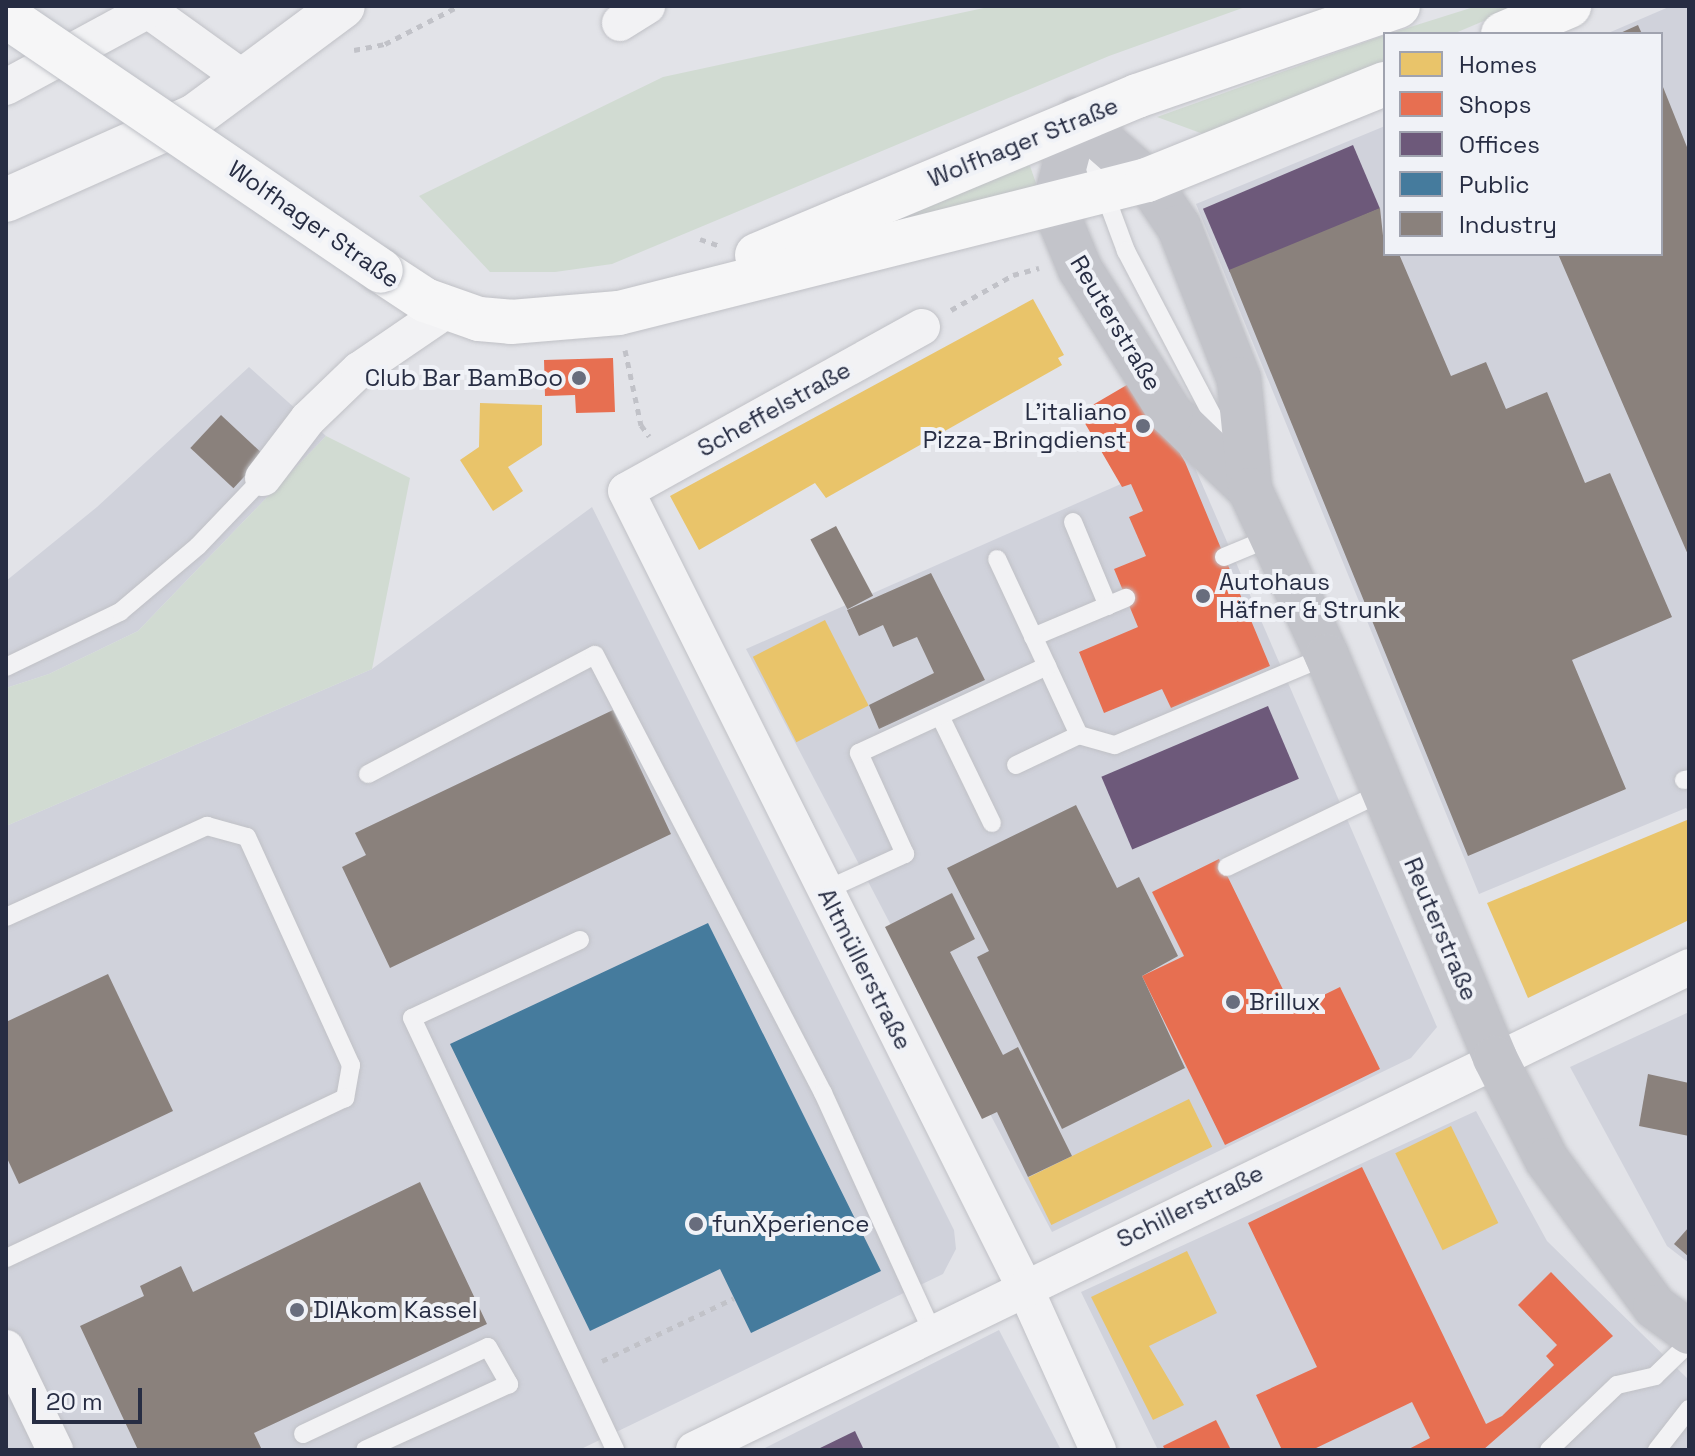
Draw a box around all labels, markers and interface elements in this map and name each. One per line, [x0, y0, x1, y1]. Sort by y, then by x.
legend [1383, 32, 1663, 256]
text: Homes [1459, 49, 1537, 80]
text: Shops [1459, 89, 1531, 120]
street label: Wolfhager Straße [924, 91, 1122, 193]
text: Offices [1459, 129, 1540, 160]
street label: Wolfhager Straße [223, 154, 405, 294]
text: Public [1459, 169, 1530, 200]
text: Industry [1459, 209, 1557, 240]
street label: Reuterstraße [1064, 250, 1168, 396]
street label: Scheffelstraße [692, 355, 856, 463]
place label: Club Bar BamBoo [365, 364, 563, 392]
marker: Club Bar BamBoo [570, 369, 588, 387]
place label: L'italiano Pizza-Bringdienst [923, 398, 1127, 454]
marker: L'italiano Pizza-Bringdienst [1134, 417, 1152, 435]
place label: Autohaus Häfner & Strunk [1219, 568, 1400, 624]
marker: Autohaus Häfner & Strunk [1194, 587, 1212, 605]
street label: Reuterstraße [1398, 853, 1484, 1005]
street label: Altmüllerstraße [812, 884, 918, 1054]
place label: Brillux [1249, 988, 1320, 1016]
marker: Brillux [1224, 993, 1242, 1011]
street label: Schillerstraße [1112, 1158, 1268, 1254]
place label: funXperience [712, 1210, 869, 1238]
marker: funXperience [687, 1215, 705, 1233]
place label: DIAkom Kassel [313, 1296, 478, 1324]
marker: DIAkom Kassel [288, 1301, 306, 1319]
scale bar [36, 1372, 146, 1422]
text: 20 m [46, 1386, 103, 1417]

